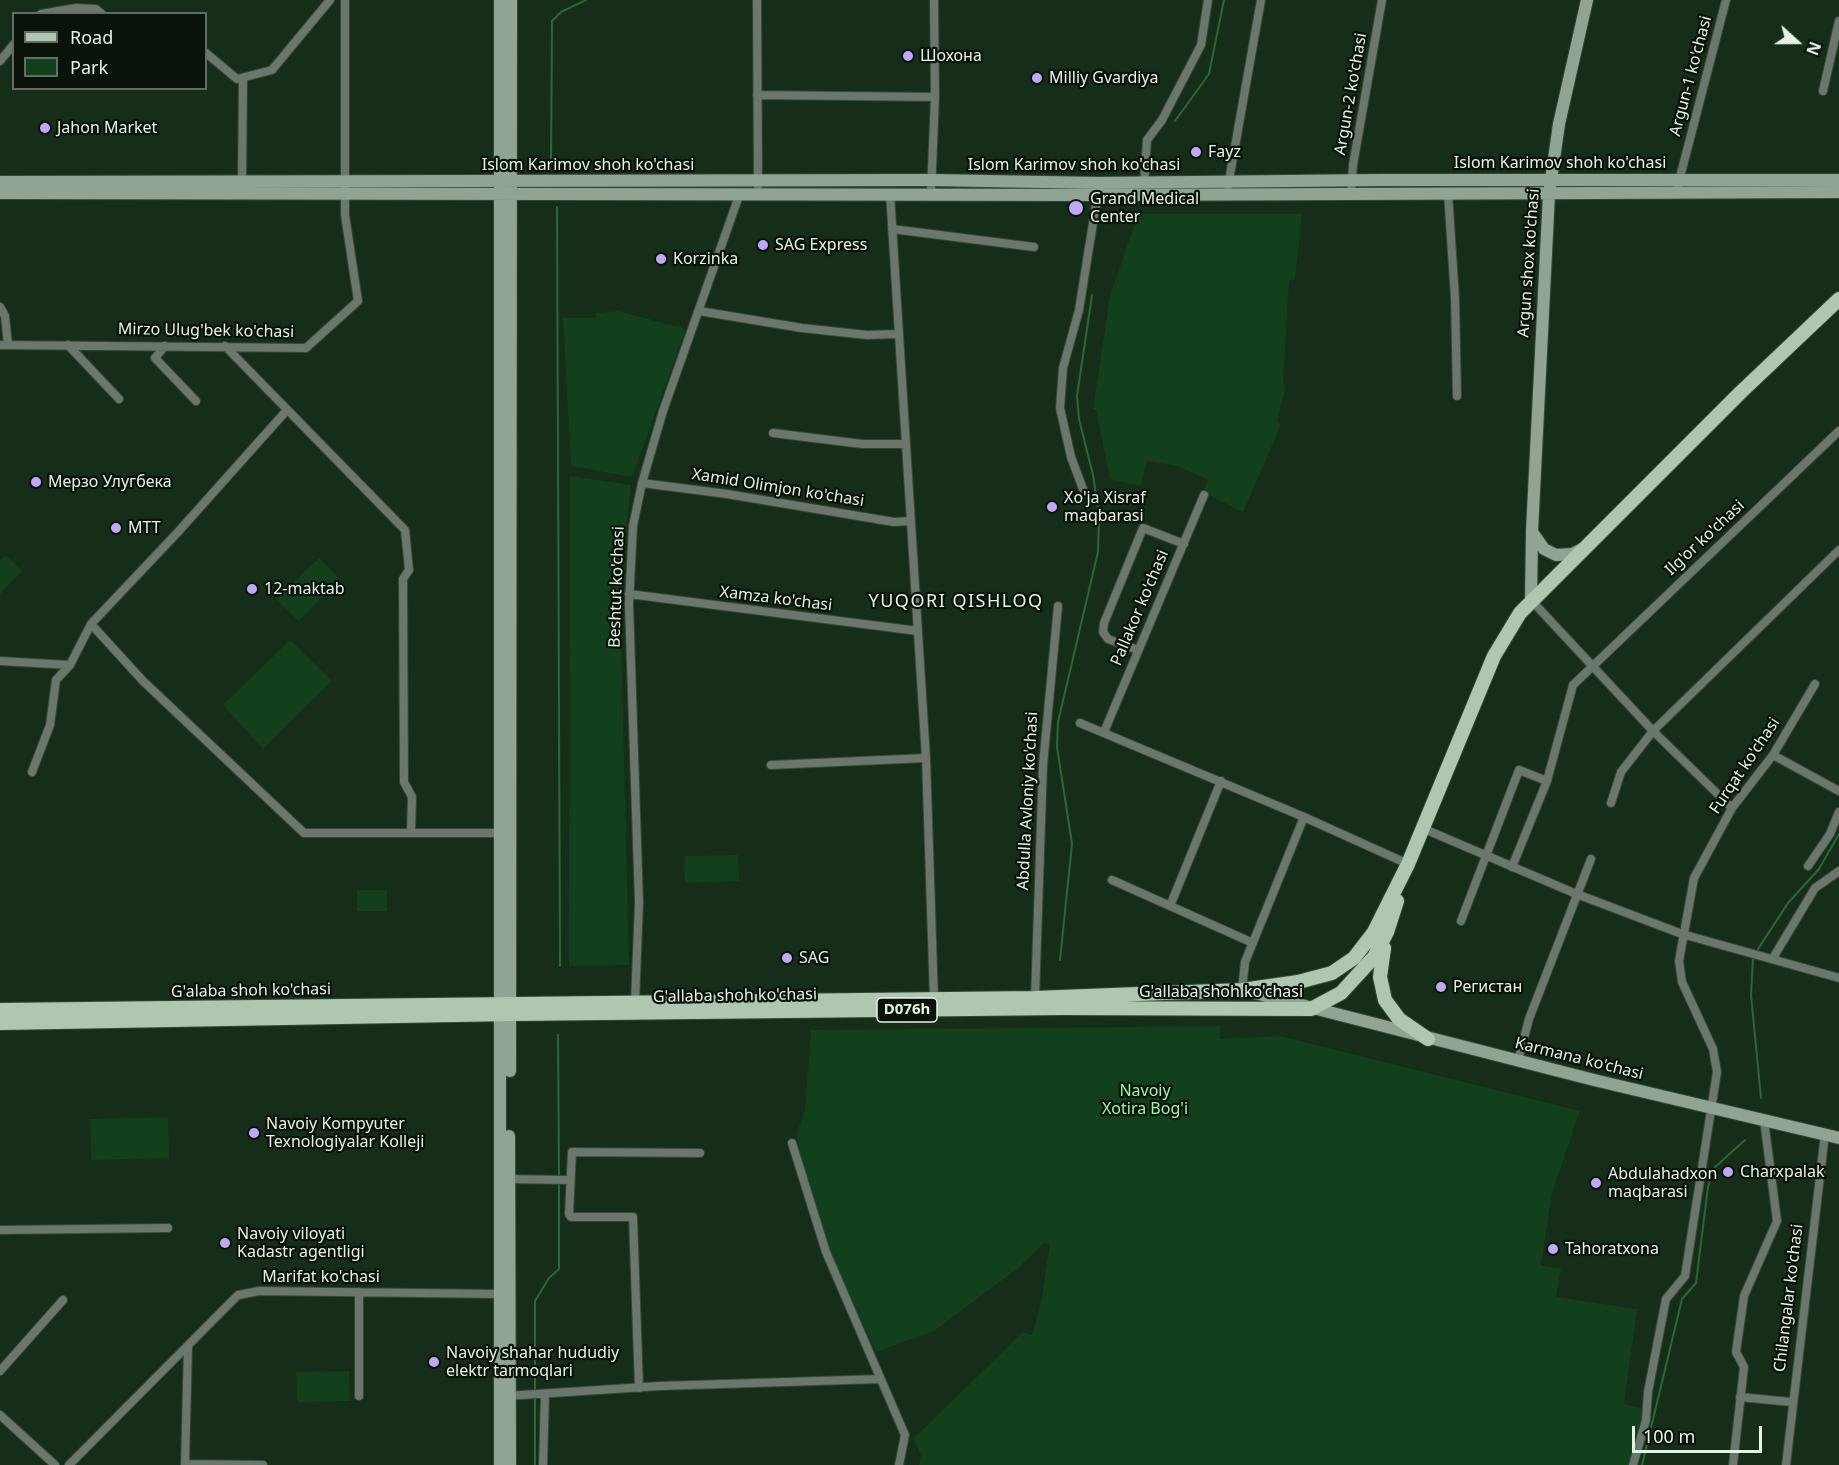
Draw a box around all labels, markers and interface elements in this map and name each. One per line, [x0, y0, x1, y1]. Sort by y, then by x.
legend [12, 12, 207, 90]
north arrow [1767, 12, 1827, 72]
street label: Argun-1 ko'chasi [1666, 14, 1716, 138]
text: Road [70, 25, 113, 49]
street label: Argun-2 ko'chasi [1331, 31, 1371, 157]
text: N [1801, 38, 1826, 58]
place label: Шохона [920, 46, 982, 66]
marker: Шохона [901, 49, 915, 63]
text: Park [70, 55, 108, 79]
place label: Milliy Gvardiya [1049, 68, 1158, 88]
marker: Milliy Gvardiya [1030, 71, 1044, 85]
place label: Jahon Market [57, 118, 157, 138]
marker: Jahon Market [38, 121, 52, 135]
place label: Fayz [1208, 142, 1241, 162]
marker: Fayz [1189, 145, 1203, 159]
street label: Islom Karimov shoh ko'chasi [1454, 153, 1666, 173]
street label: Islom Karimov shoh ko'chasi [482, 155, 694, 175]
street label: Islom Karimov shoh ko'chasi [968, 155, 1180, 175]
street label: Argun shox ko'chasi [1514, 188, 1544, 338]
place label: Grand Medical Center [1090, 189, 1199, 227]
marker: Grand Medical Center [1067, 199, 1085, 217]
place label: SAG Express [775, 235, 867, 255]
marker: SAG Express [756, 238, 770, 252]
place label: Korzinka [673, 249, 738, 269]
marker: Korzinka [654, 252, 668, 266]
street label: Mirzo Ulug'bek ko'chasi [118, 320, 294, 342]
street label: Xamid Olimjon ko'chasi [691, 465, 865, 511]
place label: Мерзо Улугбека [48, 472, 172, 492]
marker: Мерзо Улугбека [29, 475, 43, 489]
place label: Xo'ja Xisraf maqbarasi [1064, 488, 1146, 526]
street label: Ilg'or ko'chasi [1661, 496, 1749, 580]
marker: Xo'ja Xisraf maqbarasi [1045, 500, 1059, 514]
place label: MTT [128, 518, 161, 538]
marker: MTT [109, 521, 123, 535]
street label: Beshtut ko'chasi [605, 526, 629, 648]
street label: Pallakor ko'chasi [1107, 547, 1173, 669]
place label: 12-maktab [264, 579, 345, 599]
marker: 12-maktab [245, 582, 259, 596]
street label: Xamza ko'chasi [719, 583, 833, 615]
district label: YUQORI QISHLOQ [868, 591, 1044, 613]
street label: Abdulla Avloniy ko'chasi [1014, 711, 1042, 891]
street label: Furqat ko'chasi [1706, 714, 1784, 818]
place label: SAG [799, 948, 829, 968]
marker: SAG [780, 951, 794, 965]
place label: Регистан [1453, 977, 1522, 997]
street label: G'alaba shoh ko'chasi [171, 980, 331, 1002]
marker: Регистан [1434, 980, 1448, 994]
street label: G'allaba shoh ko'chasi [1139, 982, 1303, 1002]
street label: G'allaba shoh ko'chasi [653, 985, 817, 1007]
road number: D076h [877, 998, 937, 1022]
street label: Karmana ko'chasi [1513, 1034, 1645, 1084]
park label: Navoiy Xotira Bog'i [1102, 1081, 1188, 1119]
place label: Navoiy Kompyuter Texnologiyalar Kolleji [266, 1114, 424, 1152]
marker: Navoiy Kompyuter Texnologiyalar Kolleji [247, 1126, 261, 1140]
place label: Charxpalak [1740, 1162, 1825, 1182]
place label: Abdulahadxon maqbarasi [1608, 1164, 1717, 1202]
marker: Charxpalak [1721, 1165, 1735, 1179]
marker: Abdulahadxon maqbarasi [1589, 1176, 1603, 1190]
street label: Chilangalar ko'chasi [1770, 1223, 1808, 1373]
place label: Navoiy viloyati Kadastr agentligi [237, 1224, 365, 1262]
marker: Navoiy viloyati Kadastr agentligi [218, 1236, 232, 1250]
place label: Tahoratxona [1565, 1239, 1659, 1259]
marker: Tahoratxona [1546, 1242, 1560, 1256]
street label: Marifat ko'chasi [262, 1267, 380, 1287]
place label: Navoiy shahar hududiy elektr tarmoqlari [446, 1343, 619, 1381]
marker: Navoiy shahar hududiy elektr tarmoqlari [427, 1355, 441, 1369]
scale bar [1635, 1414, 1766, 1452]
text: 100 m [1643, 1424, 1695, 1448]

